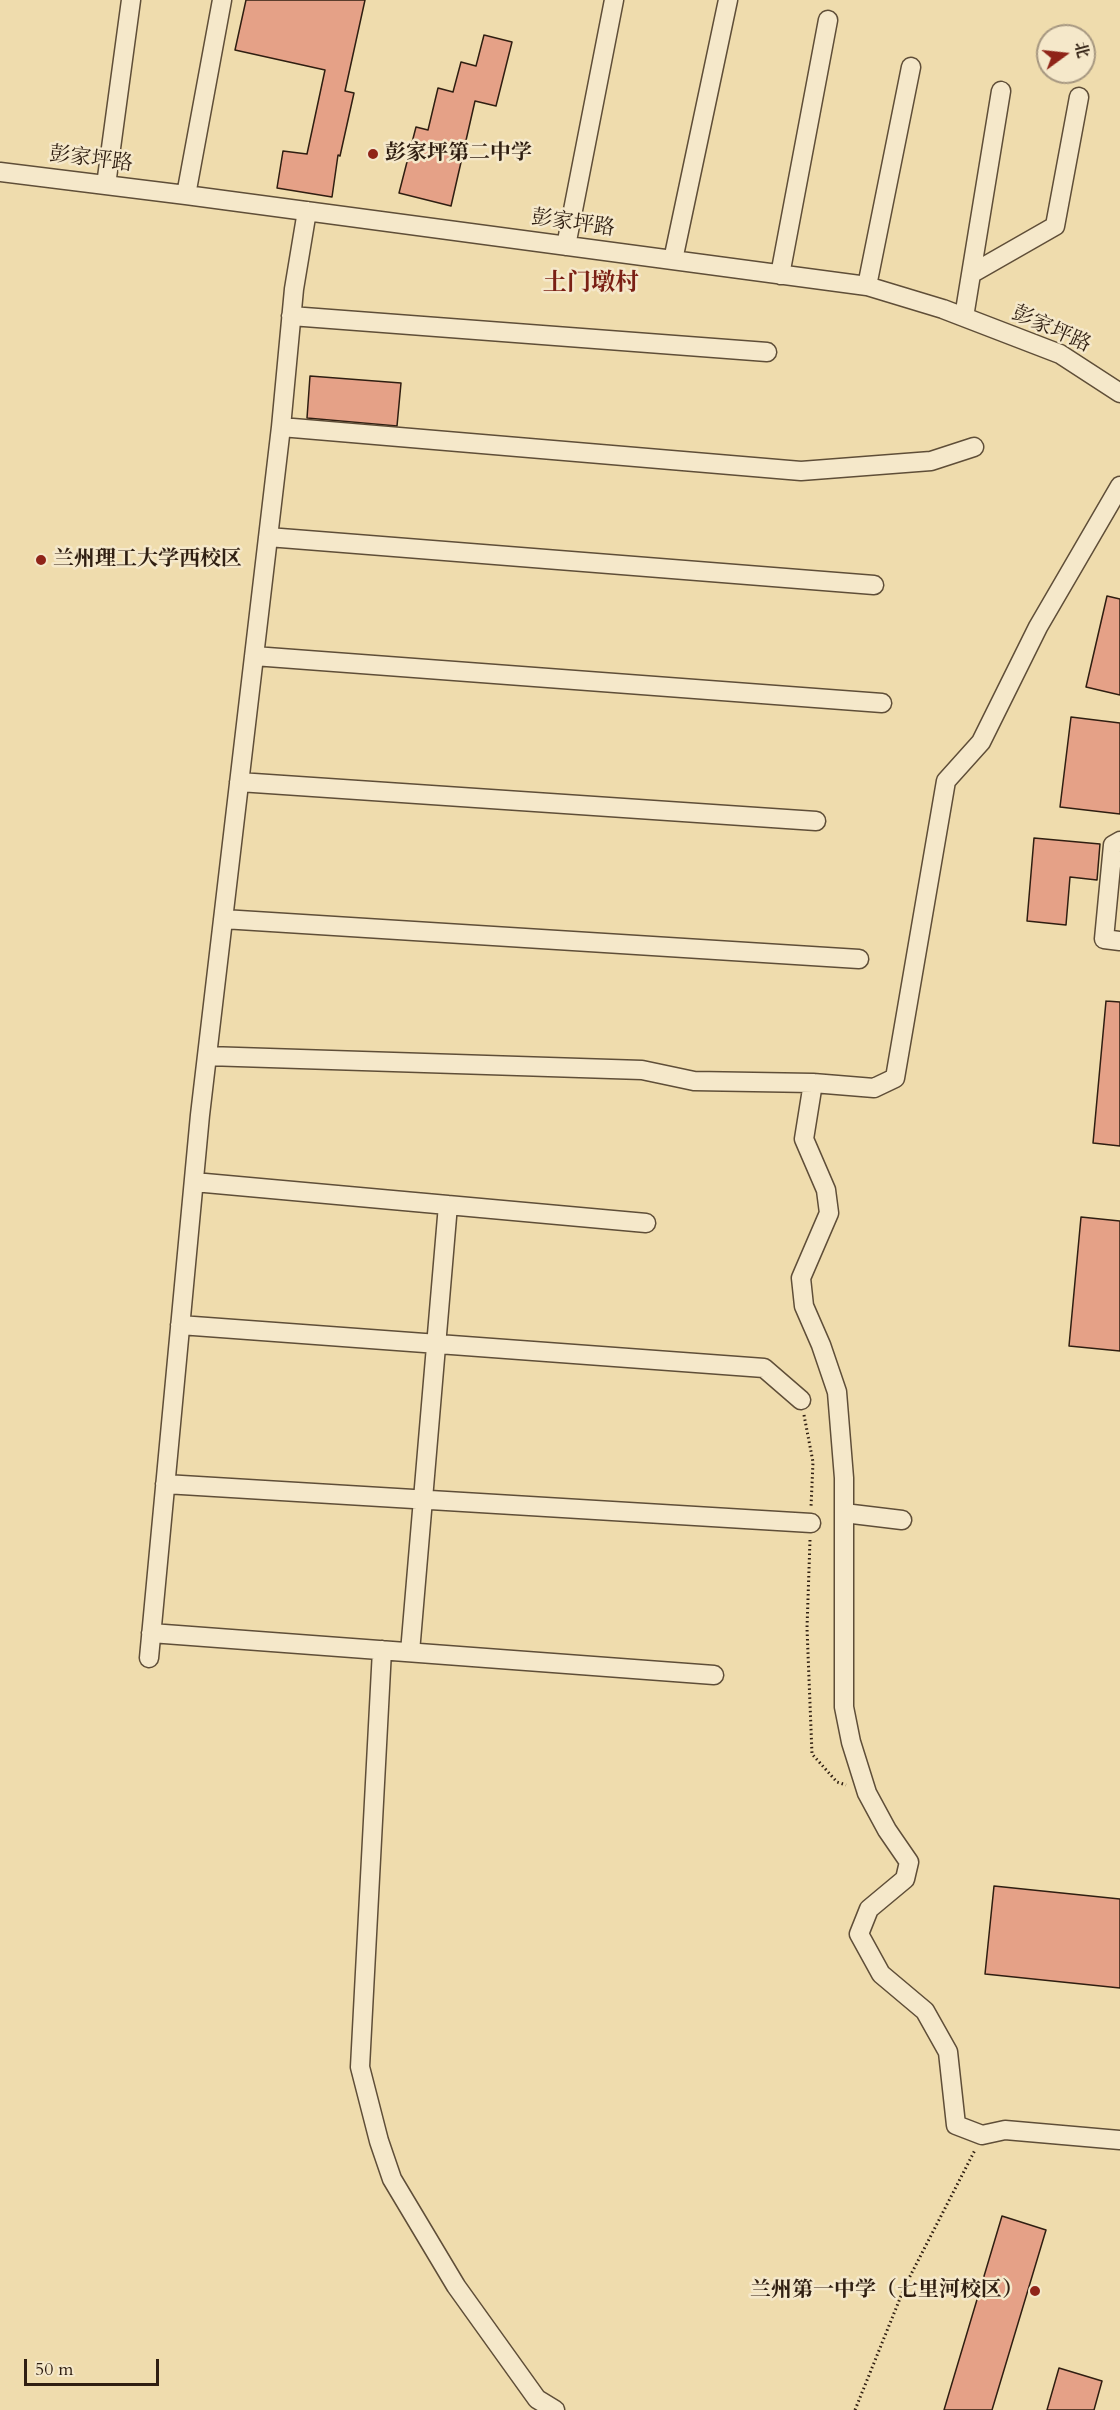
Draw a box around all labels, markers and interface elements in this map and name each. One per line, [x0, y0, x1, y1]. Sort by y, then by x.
north arrow [1036, 24, 1096, 84]
text: 北 [1069, 39, 1094, 60]
place label: 彭家坪第二中学 [385, 141, 532, 167]
street label: 彭家坪路 [48, 142, 134, 178]
marker: 彭家坪第二中学 [366, 147, 380, 161]
street label: 彭家坪路 [530, 206, 616, 242]
district label: 土门墩村 [543, 270, 639, 298]
street label: 彭家坪路 [1008, 301, 1094, 359]
place label: 兰州理工大学西校区 [53, 547, 242, 573]
marker: 兰州理工大学西校区 [34, 553, 48, 567]
place label: 兰州第一中学（七里河校区） [750, 2278, 1023, 2304]
marker: 兰州第一中学（七里河校区） [1028, 2284, 1042, 2298]
scale bar [27, 2347, 162, 2385]
text: 50 m [35, 2357, 74, 2382]

